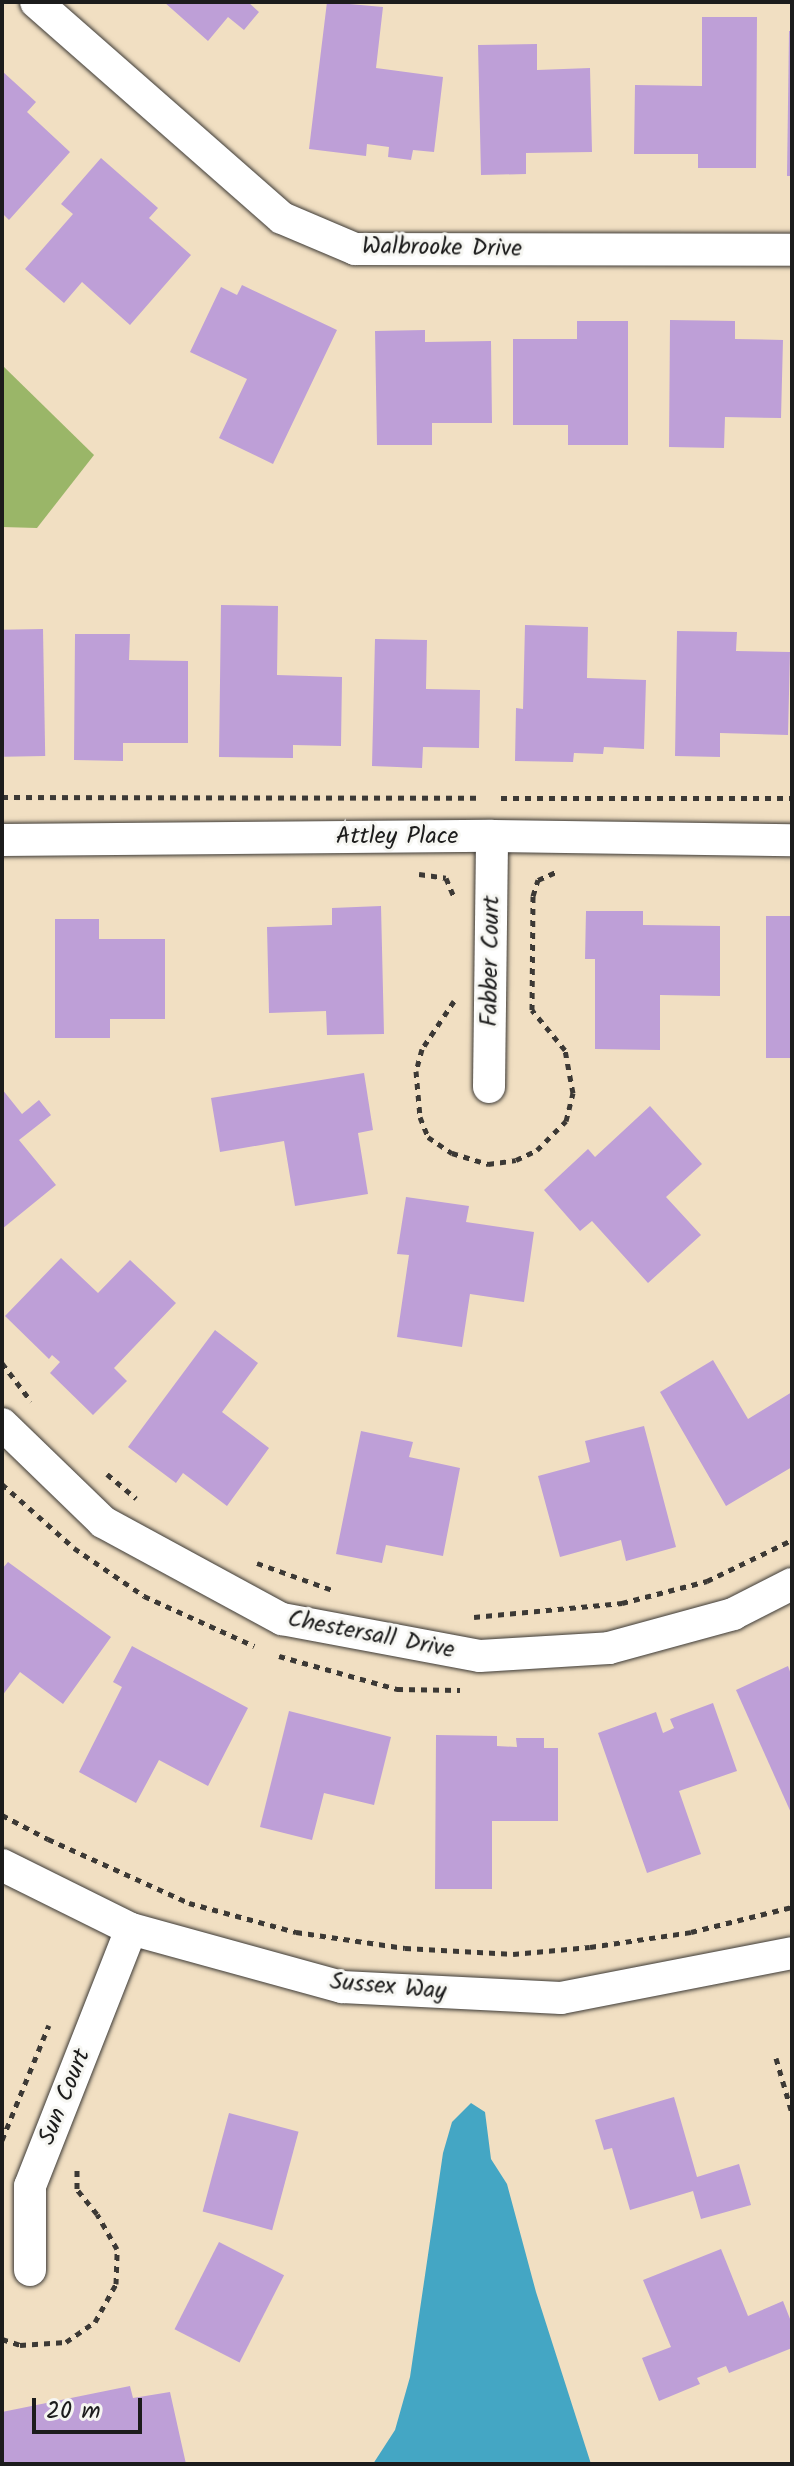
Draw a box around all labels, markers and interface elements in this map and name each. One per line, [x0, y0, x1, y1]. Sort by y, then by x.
street label: Walbrooke Drive [362, 232, 522, 264]
street label: Attley Place [336, 823, 458, 851]
street label: Fabber Court [475, 895, 507, 1027]
street label: Chestersall Drive [285, 1605, 457, 1665]
street label: Sussex Way [329, 1968, 447, 2006]
street label: Sun Court [33, 2045, 97, 2149]
scale bar [36, 2382, 146, 2432]
text: 20 m [46, 2392, 101, 2431]

